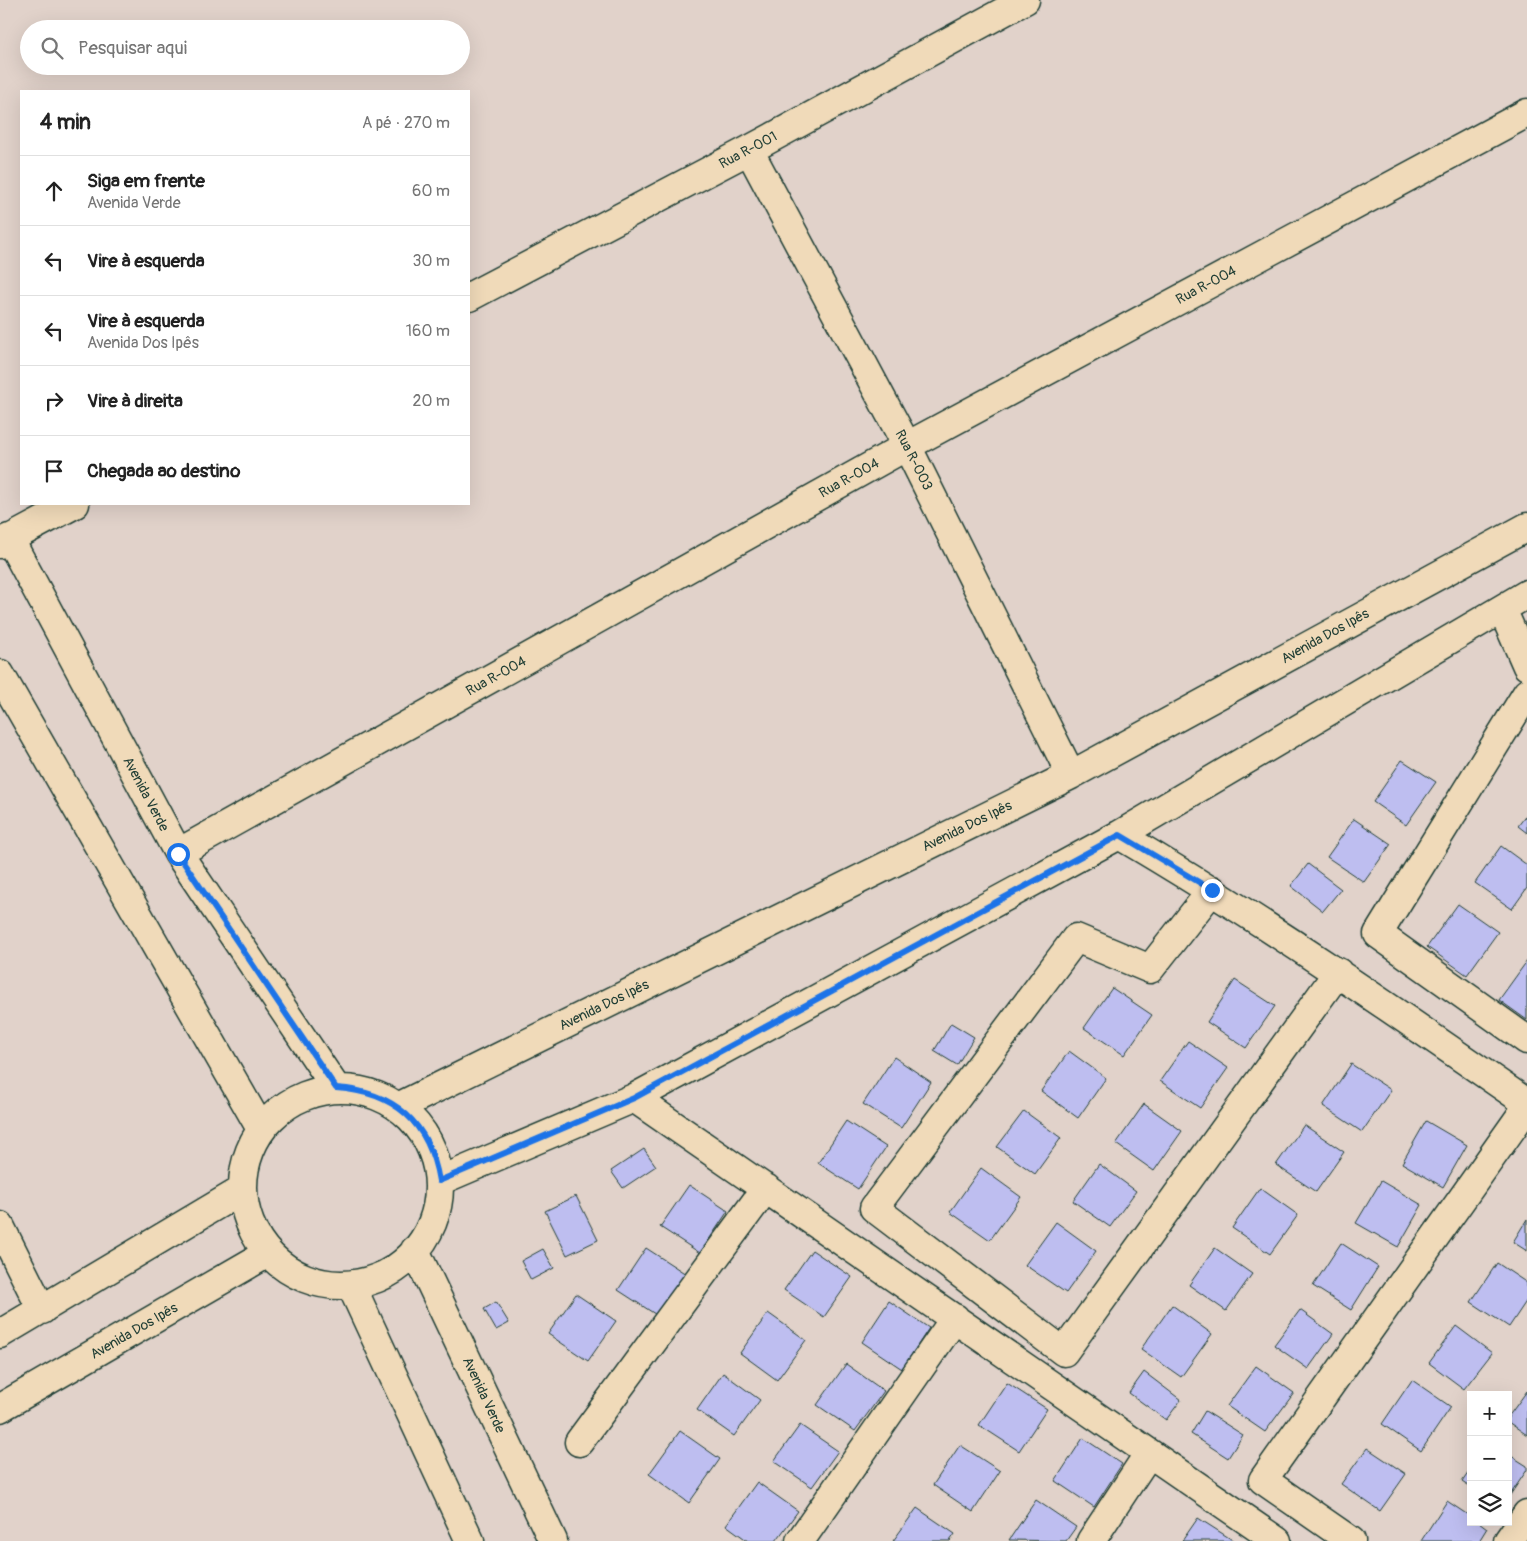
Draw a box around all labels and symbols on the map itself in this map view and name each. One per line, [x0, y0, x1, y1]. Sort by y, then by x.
street label: Rua R-001 [716, 128, 780, 172]
street label: Rua R-004 [1173, 262, 1239, 308]
street label: Rua R-003 [892, 427, 937, 493]
street label: Rua R-004 [816, 455, 882, 501]
street label: Avenida Dos Ipês [1278, 604, 1373, 667]
street label: Rua R-004 [463, 653, 529, 699]
street label: Avenida Verde [119, 754, 173, 834]
street label: Avenida Dos Ipês [919, 797, 1015, 855]
route start [167, 843, 190, 866]
route end [1201, 879, 1224, 902]
street label: Avenida Dos Ipês [556, 976, 652, 1034]
street label: Avenida Dos Ipês [87, 1299, 181, 1363]
street label: Avenida Verde [459, 1354, 509, 1436]

